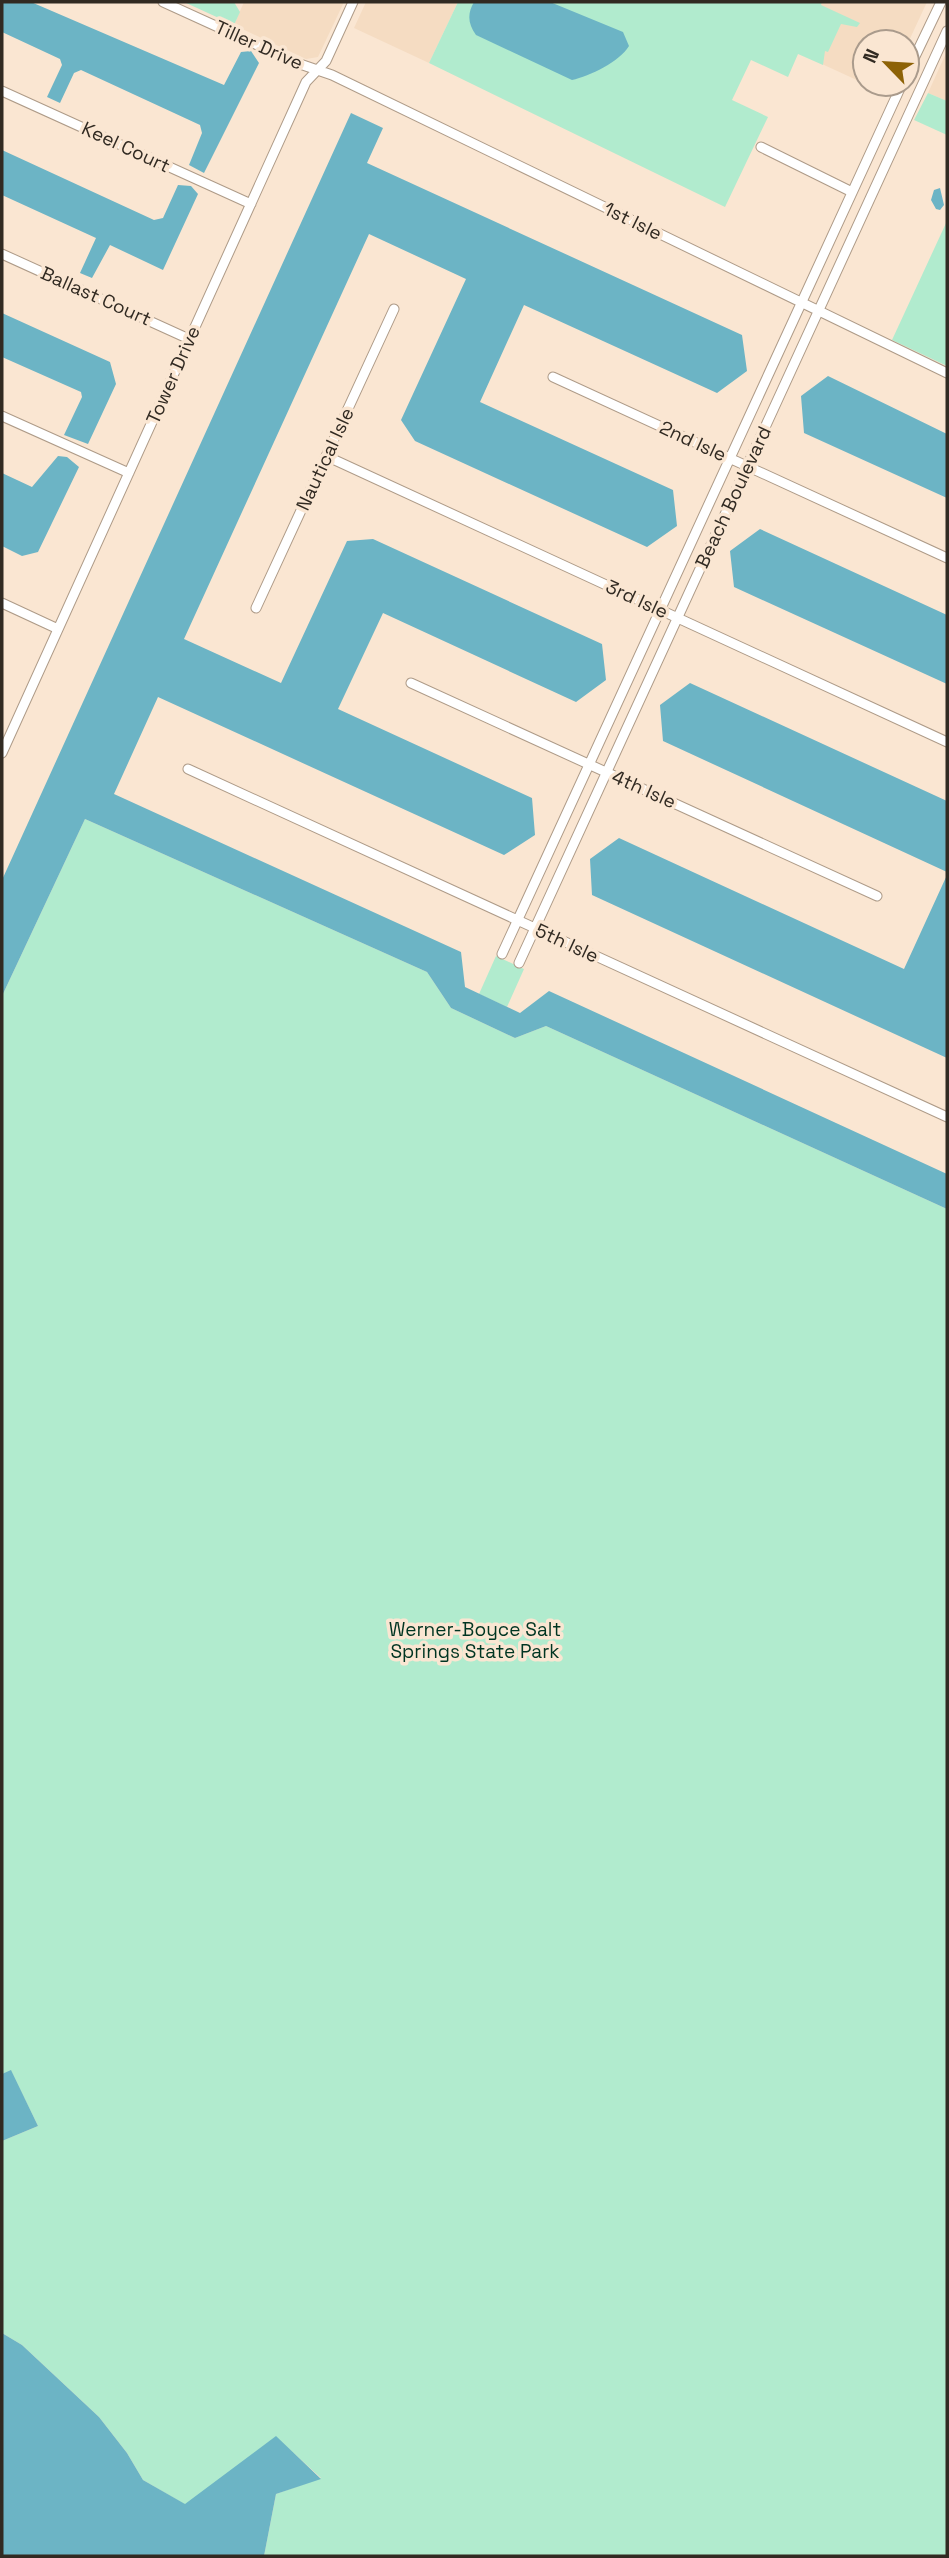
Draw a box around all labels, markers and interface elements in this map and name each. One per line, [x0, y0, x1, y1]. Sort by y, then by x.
street label: Tiller Drive [211, 15, 307, 75]
north arrow [851, 28, 921, 98]
text: N [857, 45, 885, 67]
street label: Keel Court [78, 116, 174, 178]
street label: 1st Isle [600, 196, 666, 246]
street label: Ballast Court [37, 260, 155, 332]
street label: Tower Drive [140, 322, 206, 428]
street label: Nautical Isle [290, 404, 360, 514]
street label: 2nd Isle [656, 415, 730, 467]
street label: Beach Boulevard [689, 422, 777, 572]
street label: 3rd Isle [602, 574, 672, 624]
street label: 4th Isle [608, 764, 680, 814]
street label: 5th Isle [531, 917, 603, 969]
park label: Werner-Boyce Salt Springs State Park [389, 1617, 561, 1664]

